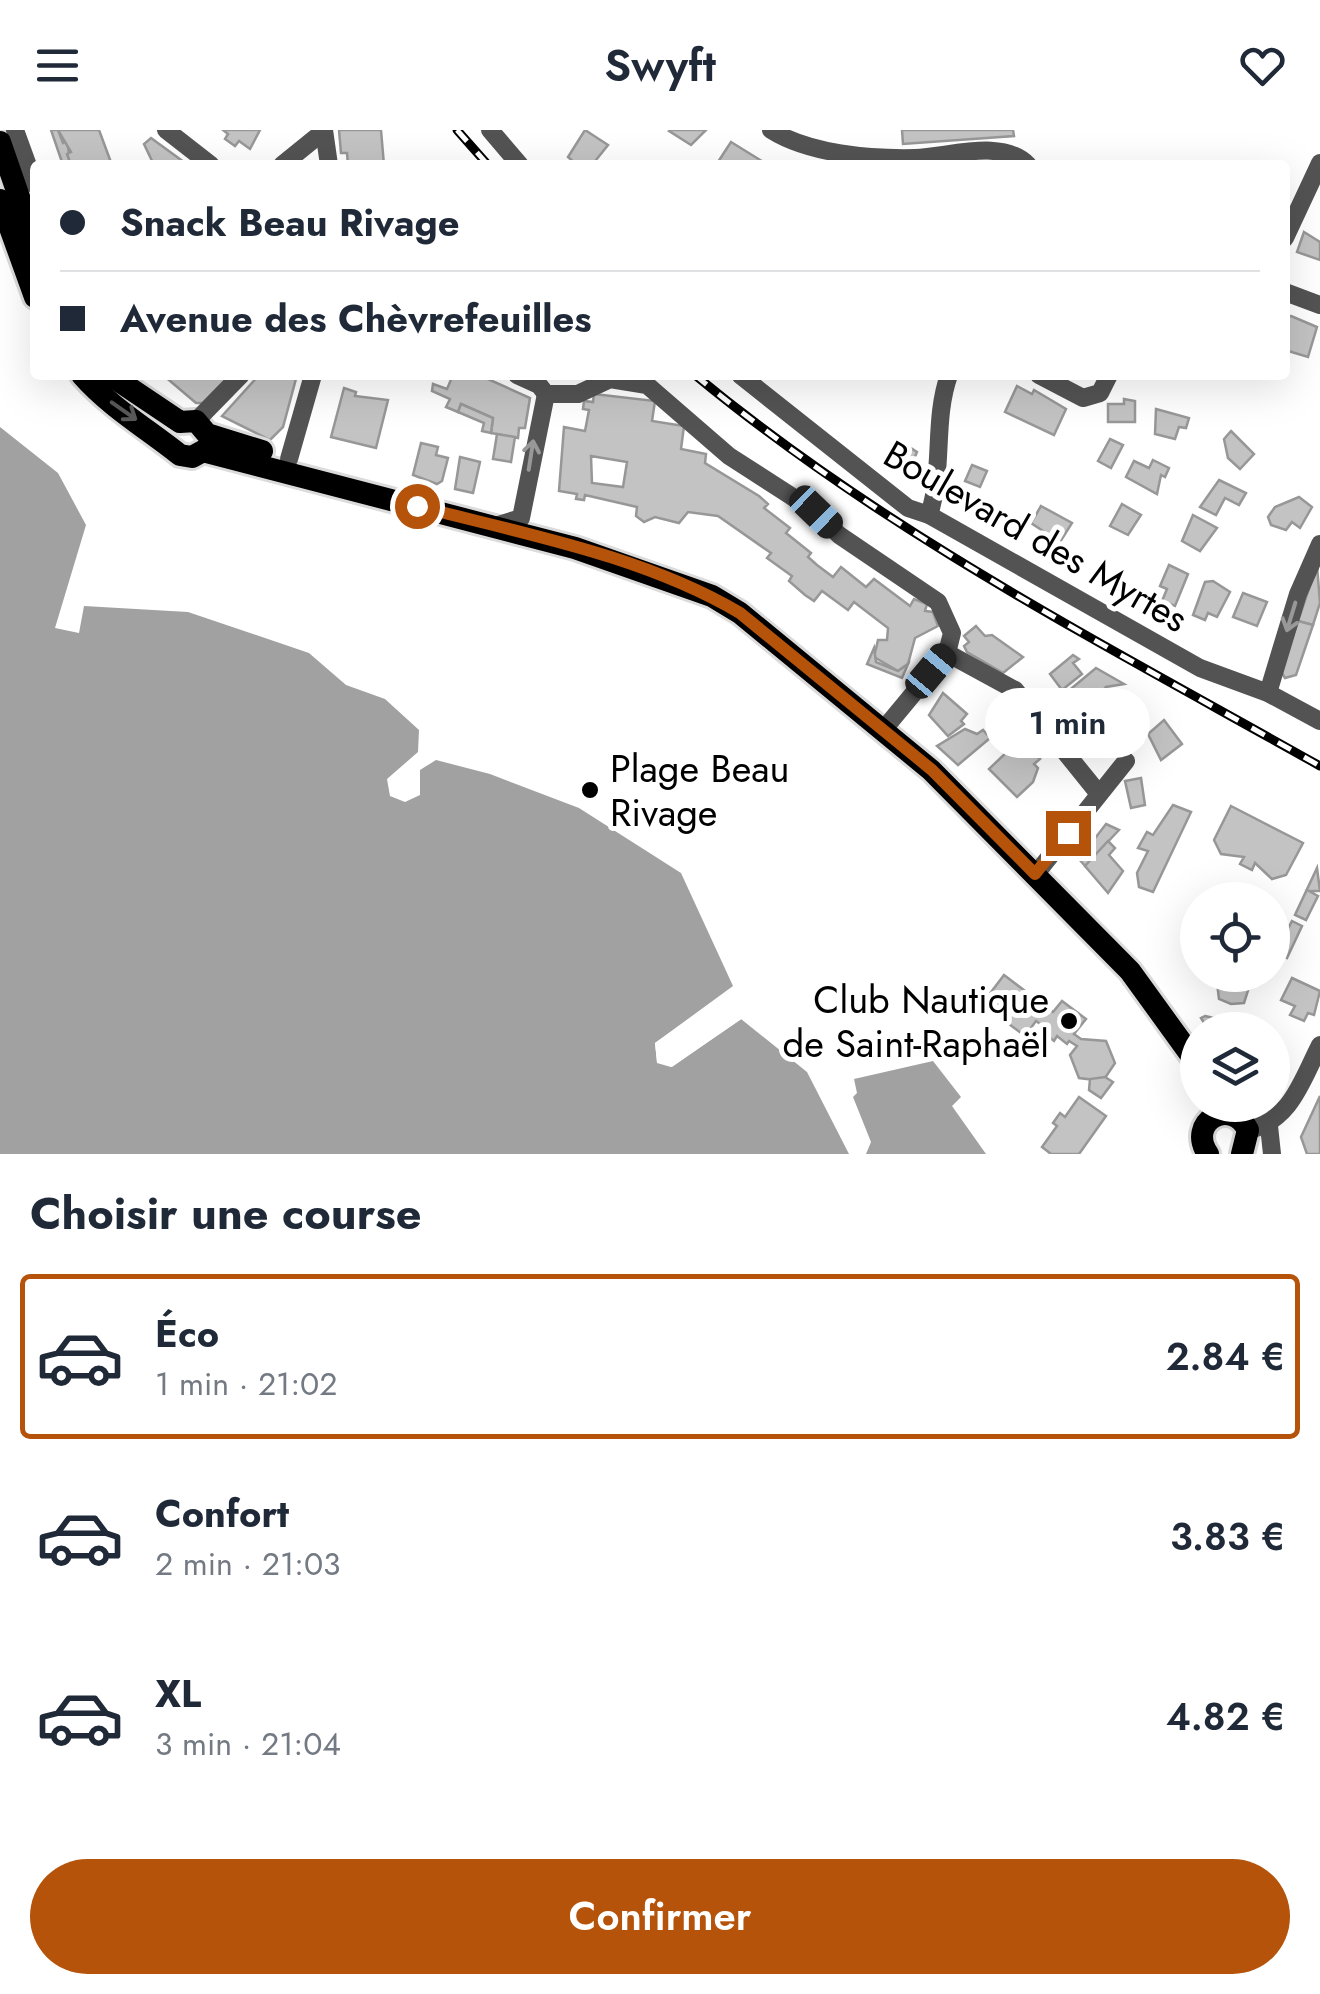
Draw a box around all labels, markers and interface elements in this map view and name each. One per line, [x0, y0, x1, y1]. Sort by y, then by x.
text: Swyft [604, 33, 716, 98]
icon: menu [30, 38, 85, 93]
icon: heart [1235, 38, 1290, 93]
text: Snack Beau Rivage [120, 195, 459, 250]
text: Avenue des Chèvrefeuilles [120, 291, 592, 346]
one-way arrow [110, 400, 137, 421]
street label: Boulevard des Myrtes [874, 426, 1198, 646]
one-way arrow [523, 440, 541, 472]
car [784, 480, 848, 544]
route start [395, 484, 440, 529]
one-way arrow [1281, 601, 1299, 632]
car [900, 638, 962, 704]
callout: 1 min [986, 688, 1150, 758]
text: 1 min [1029, 700, 1106, 746]
place label: Plage Beau Rivage [610, 741, 789, 840]
marker: Plage Beau Rivage [579, 779, 601, 801]
route end [1046, 811, 1091, 856]
map controls [1180, 882, 1290, 1122]
button: locate [1180, 882, 1290, 992]
place label: Club Nautique de Saint-Raphaël [783, 972, 1049, 1071]
marker: Club Nautique de Saint-Raphaël [1058, 1010, 1080, 1032]
button: layers [1180, 1012, 1290, 1122]
text: Choisir une course [30, 1181, 422, 1246]
text: Éco [155, 1306, 219, 1361]
icon: car [35, 1312, 125, 1402]
text: 2.84 € [1166, 1329, 1285, 1384]
text: 1 min · 21:02 [155, 1361, 338, 1407]
text: Confort [155, 1486, 289, 1541]
icon: car [35, 1492, 125, 1582]
text: 3.83 € [1170, 1509, 1285, 1564]
text: 2 min · 21:03 [155, 1541, 341, 1587]
text: XL [155, 1666, 201, 1721]
icon: car [35, 1672, 125, 1762]
text: 4.82 € [1166, 1689, 1285, 1744]
text: 3 min · 21:04 [155, 1721, 341, 1767]
button: Confirmer [30, 1859, 1290, 1974]

